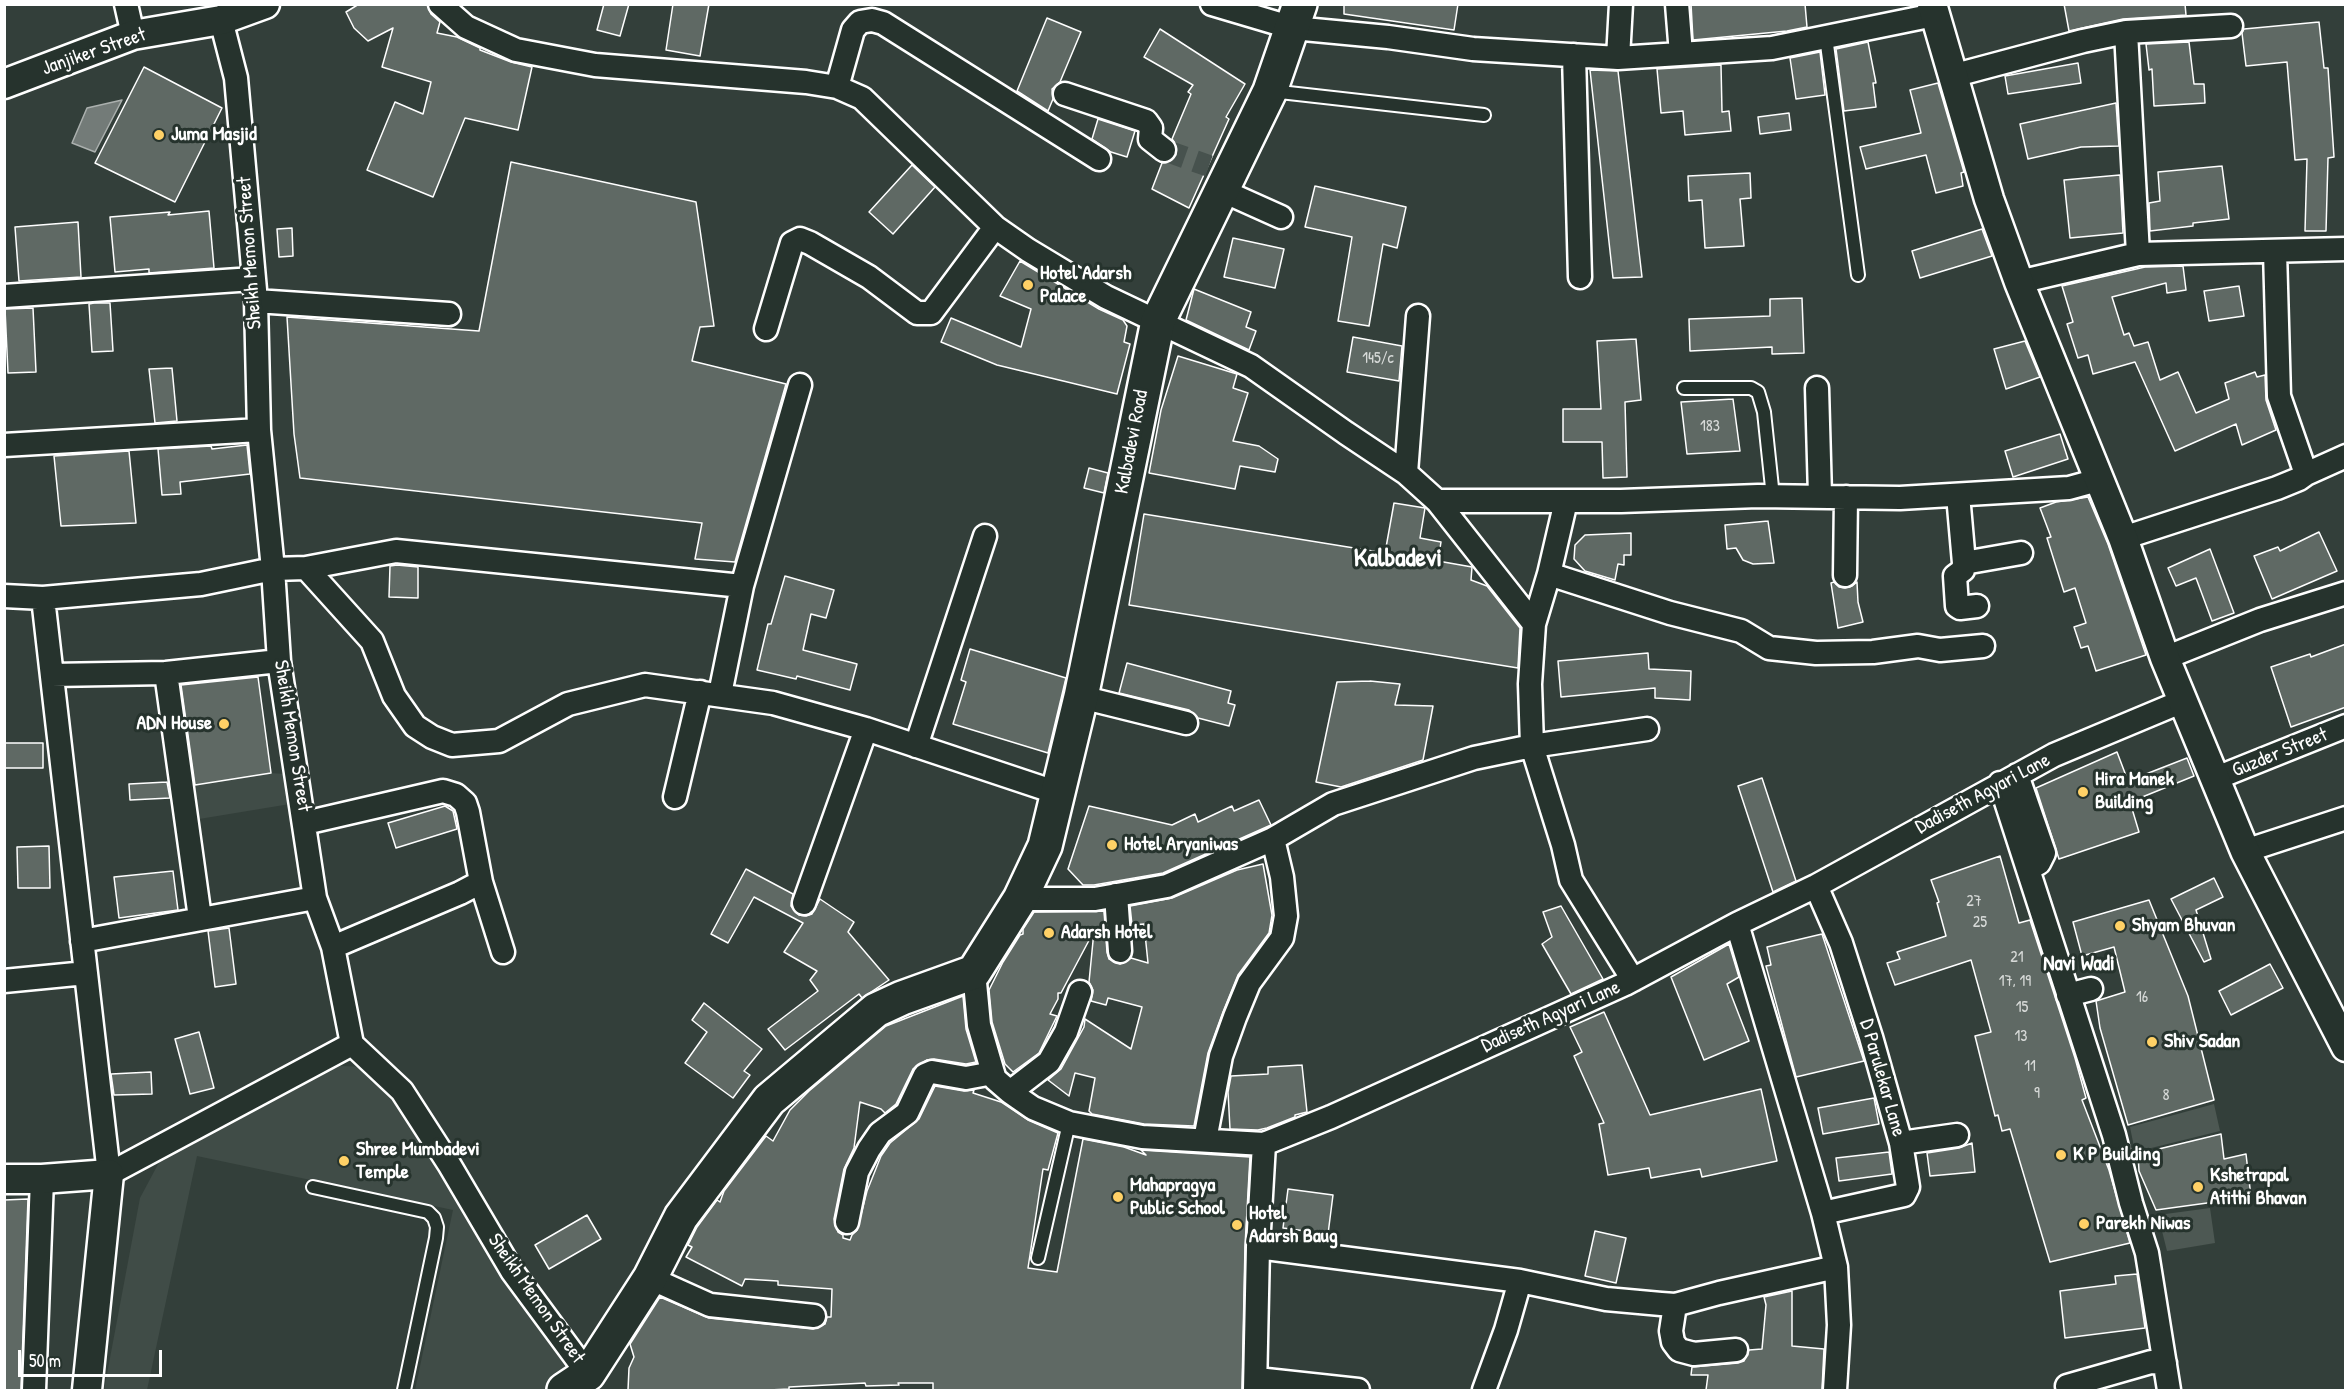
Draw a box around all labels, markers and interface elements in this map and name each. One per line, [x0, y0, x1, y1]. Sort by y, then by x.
street label: Janjiker Street [39, 23, 149, 81]
place label: Juma Masjid [171, 123, 257, 147]
marker: Juma Masjid [152, 128, 166, 142]
street label: Sheikh Memon Street [233, 176, 267, 330]
place label: Hotel Adarsh Palace [1040, 262, 1131, 309]
marker: Hotel Adarsh Palace [1021, 278, 1035, 292]
house number: 145/c [1362, 349, 1394, 369]
street label: Kalbadevi Road [1110, 388, 1154, 496]
house number: 183 [1700, 417, 1720, 437]
district label: Kalbadevi [1354, 543, 1442, 575]
street label: Sheikh Memon Street [268, 659, 316, 813]
place label: ADN House [136, 712, 212, 736]
marker: ADN House [217, 717, 231, 731]
street label: Guzder Street [2229, 723, 2331, 783]
street label: Dadiseth Agyari Lane [1912, 748, 2054, 840]
place label: Hira Manek Building [2095, 768, 2174, 815]
marker: Hira Manek Building [2076, 785, 2090, 799]
place label: Hotel Aryaniwas [1124, 833, 1238, 857]
marker: Hotel Aryaniwas [1105, 838, 1119, 852]
house number: 27 [1966, 892, 1982, 912]
house number: 25 [1973, 913, 1987, 933]
place label: Shyam Bhuvan [2132, 914, 2235, 938]
marker: Shyam Bhuvan [2113, 919, 2127, 933]
place label: Adarsh Hotel [1061, 921, 1152, 945]
marker: Adarsh Hotel [1042, 926, 1056, 940]
house number: 21 [2010, 948, 2024, 968]
district label: Navi Wadi [2043, 951, 2115, 977]
house number: 17, 19 [1999, 972, 2031, 992]
street label: Dadiseth Agyari Lane [1478, 976, 1624, 1058]
house number: 16 [2136, 988, 2148, 1008]
house number: 15 [2016, 998, 2028, 1018]
street label: D Parulekar Lane [1854, 1016, 1910, 1140]
house number: 13 [2015, 1027, 2027, 1047]
place label: Shiv Sadan [2164, 1030, 2240, 1054]
marker: Shiv Sadan [2145, 1035, 2159, 1049]
house number: 11 [2024, 1057, 2036, 1077]
house number: 9 [2034, 1084, 2040, 1104]
house number: 8 [2163, 1086, 2169, 1106]
place label: Shree Mumbadevi Temple [356, 1138, 480, 1185]
place label: K P Building [2073, 1143, 2160, 1167]
marker: K P Building [2054, 1148, 2068, 1162]
marker: Shree Mumbadevi Temple [337, 1154, 351, 1168]
place label: Kshetrapal Atithi Bhavan [2210, 1164, 2307, 1211]
place label: Mahapragya Public School [1130, 1174, 1225, 1221]
marker: Kshetrapal Atithi Bhavan [2191, 1180, 2205, 1194]
marker: Mahapragya Public School [1111, 1190, 1125, 1204]
place label: Hotel Adarsh Baug [1249, 1202, 1338, 1249]
place label: Parekh Niwas [2096, 1212, 2190, 1236]
marker: Parekh Niwas [2077, 1217, 2091, 1231]
marker: Hotel Adarsh Baug [1230, 1218, 1244, 1232]
street label: Sheikh Memon Street [482, 1229, 590, 1369]
scale bar [21, 1338, 165, 1376]
text: 50 m [29, 1348, 61, 1373]

